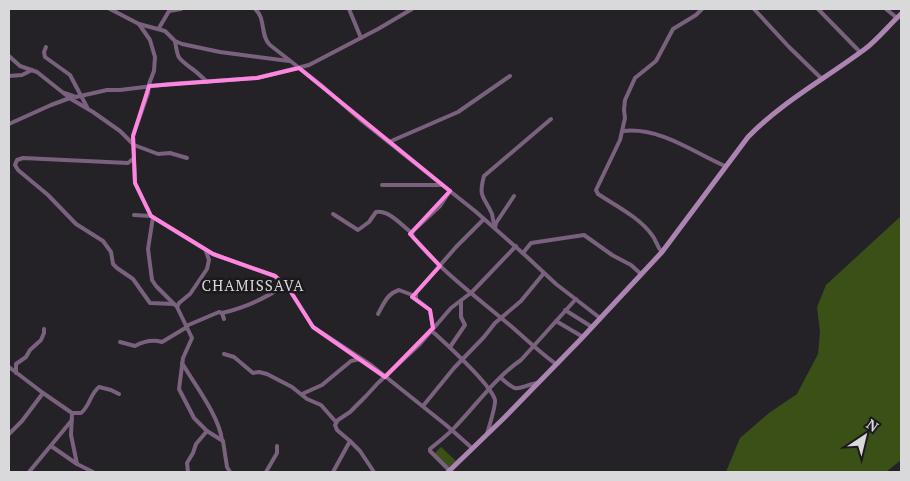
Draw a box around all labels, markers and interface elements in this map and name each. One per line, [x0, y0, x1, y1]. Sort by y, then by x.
district label: CHAMISSAVA [202, 275, 304, 295]
north arrow [840, 411, 890, 461]
text: N [863, 414, 883, 436]

